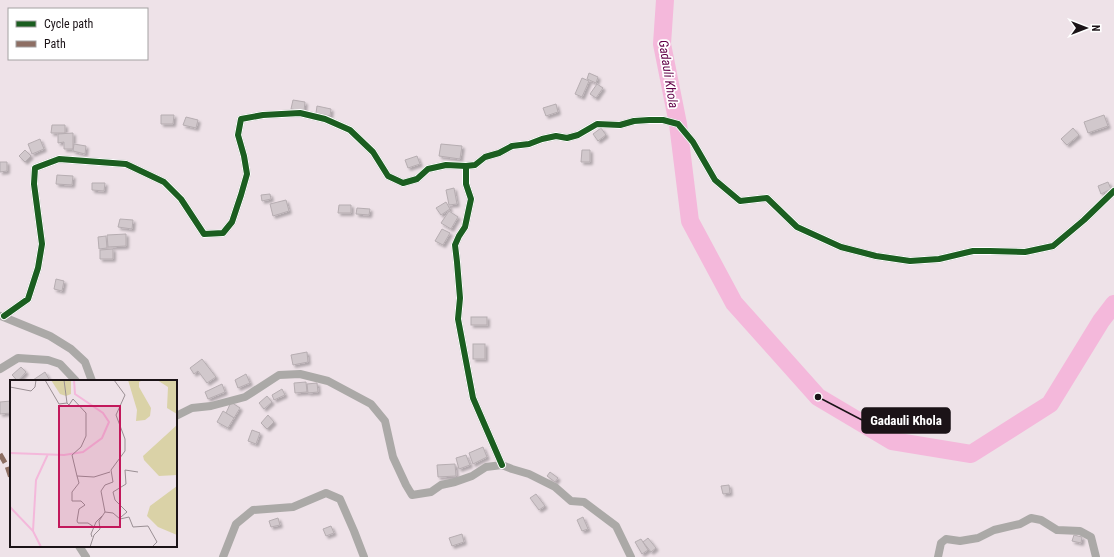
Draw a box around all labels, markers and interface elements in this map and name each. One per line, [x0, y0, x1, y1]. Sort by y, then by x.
legend [8, 8, 148, 60]
north arrow [1066, 8, 1106, 48]
text: Cycle path [44, 17, 94, 31]
text: N [1089, 25, 1102, 32]
text: Path [44, 37, 66, 51]
water label: Gadauli Khola [656, 39, 681, 109]
inset map [10, 380, 177, 547]
callout: Gadauli Khola [862, 408, 950, 433]
text: Gadauli Khola [870, 413, 942, 428]

